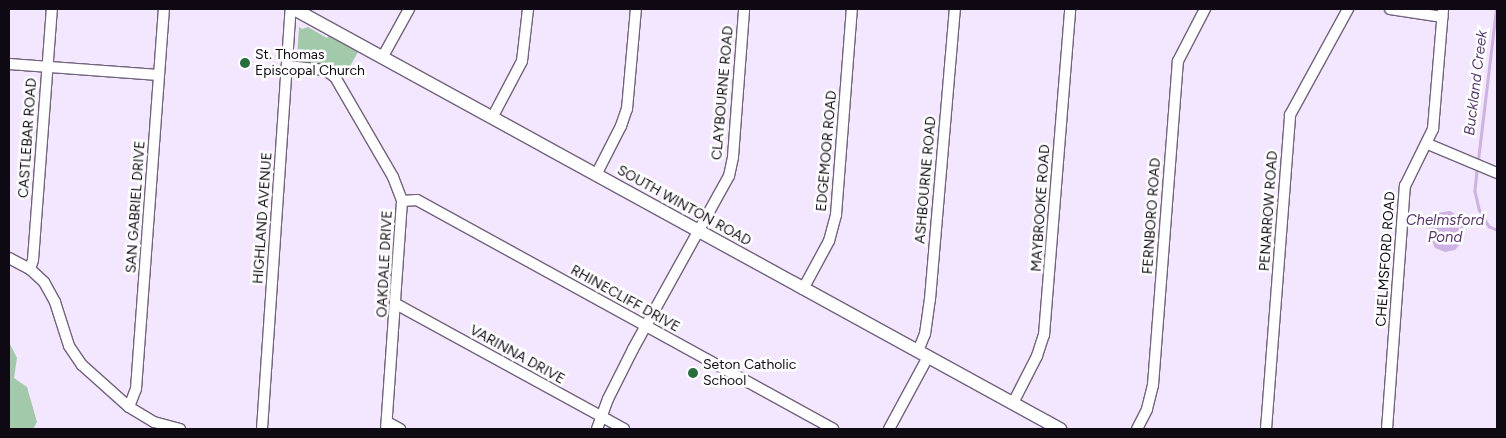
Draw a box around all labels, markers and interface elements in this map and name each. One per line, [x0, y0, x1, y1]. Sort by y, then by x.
street label: CLAYBOURNE ROAD [709, 25, 737, 161]
water label: Buckland Creek [1461, 30, 1491, 136]
place label: St. Thomas Episcopal Church [255, 47, 365, 80]
marker: St. Thomas Episcopal Church [239, 57, 251, 69]
street label: CASTLEBAR ROAD [15, 77, 41, 199]
street label: EDGEMOOR ROAD [813, 90, 841, 212]
street label: ASHBOURNE ROAD [912, 116, 940, 244]
street label: SAN GABRIEL DRIVE [123, 140, 149, 274]
street label: MAYBROOKE ROAD [1028, 144, 1054, 272]
street label: PENARROW ROAD [1256, 150, 1282, 272]
street label: HIGHLAND AVENUE [250, 152, 276, 284]
street label: FERNBORO ROAD [1140, 157, 1164, 275]
street label: SOUTH WINTON ROAD [614, 162, 754, 250]
street label: CHELMSFORD ROAD [1373, 191, 1399, 327]
street label: OAKDALE DRIVE [374, 210, 396, 318]
water label: Chelmsford Pond [1406, 211, 1484, 246]
street label: RHINECLIFF DRIVE [567, 262, 683, 336]
street label: VARINNA DRIVE [467, 322, 567, 388]
place label: Seton Catholic School [703, 357, 796, 390]
marker: Seton Catholic School [687, 367, 699, 379]

